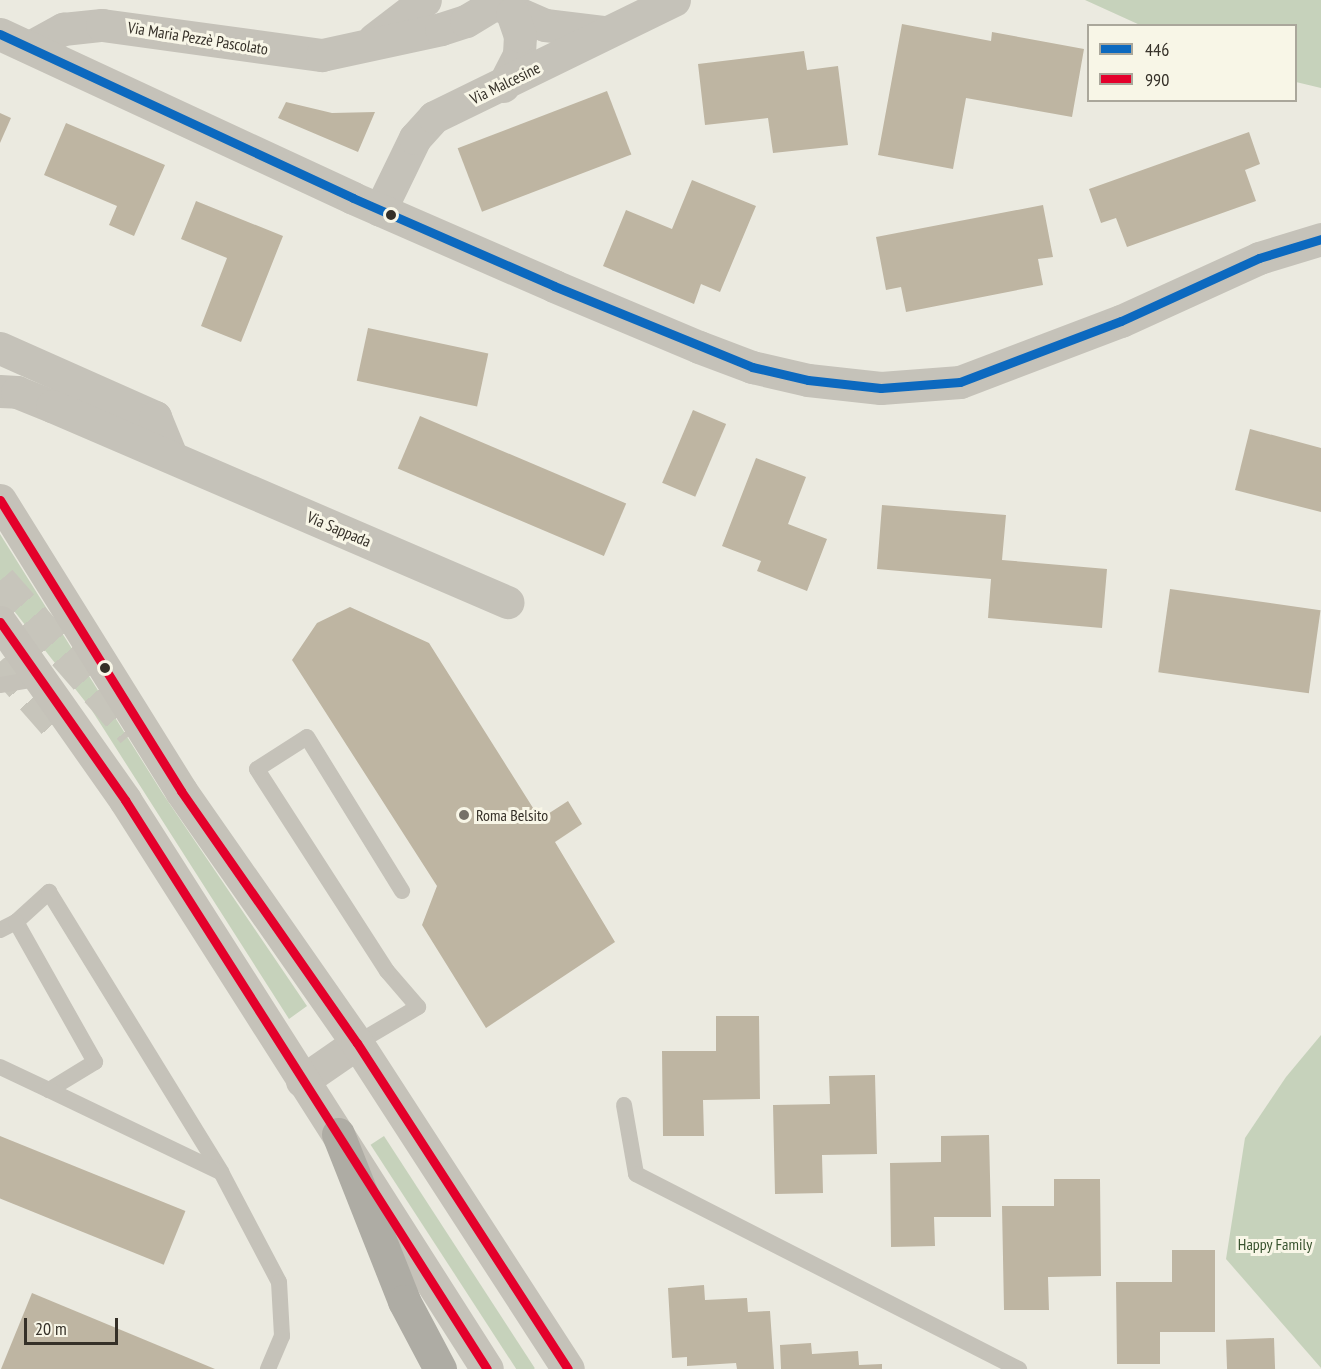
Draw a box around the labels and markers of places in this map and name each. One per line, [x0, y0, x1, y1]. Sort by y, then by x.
unlabelled marker [385, 209, 397, 221]
unlabelled marker [99, 662, 111, 674]
place label: Roma Belsito [476, 805, 548, 825]
marker: Roma Belsito [457, 808, 471, 822]

